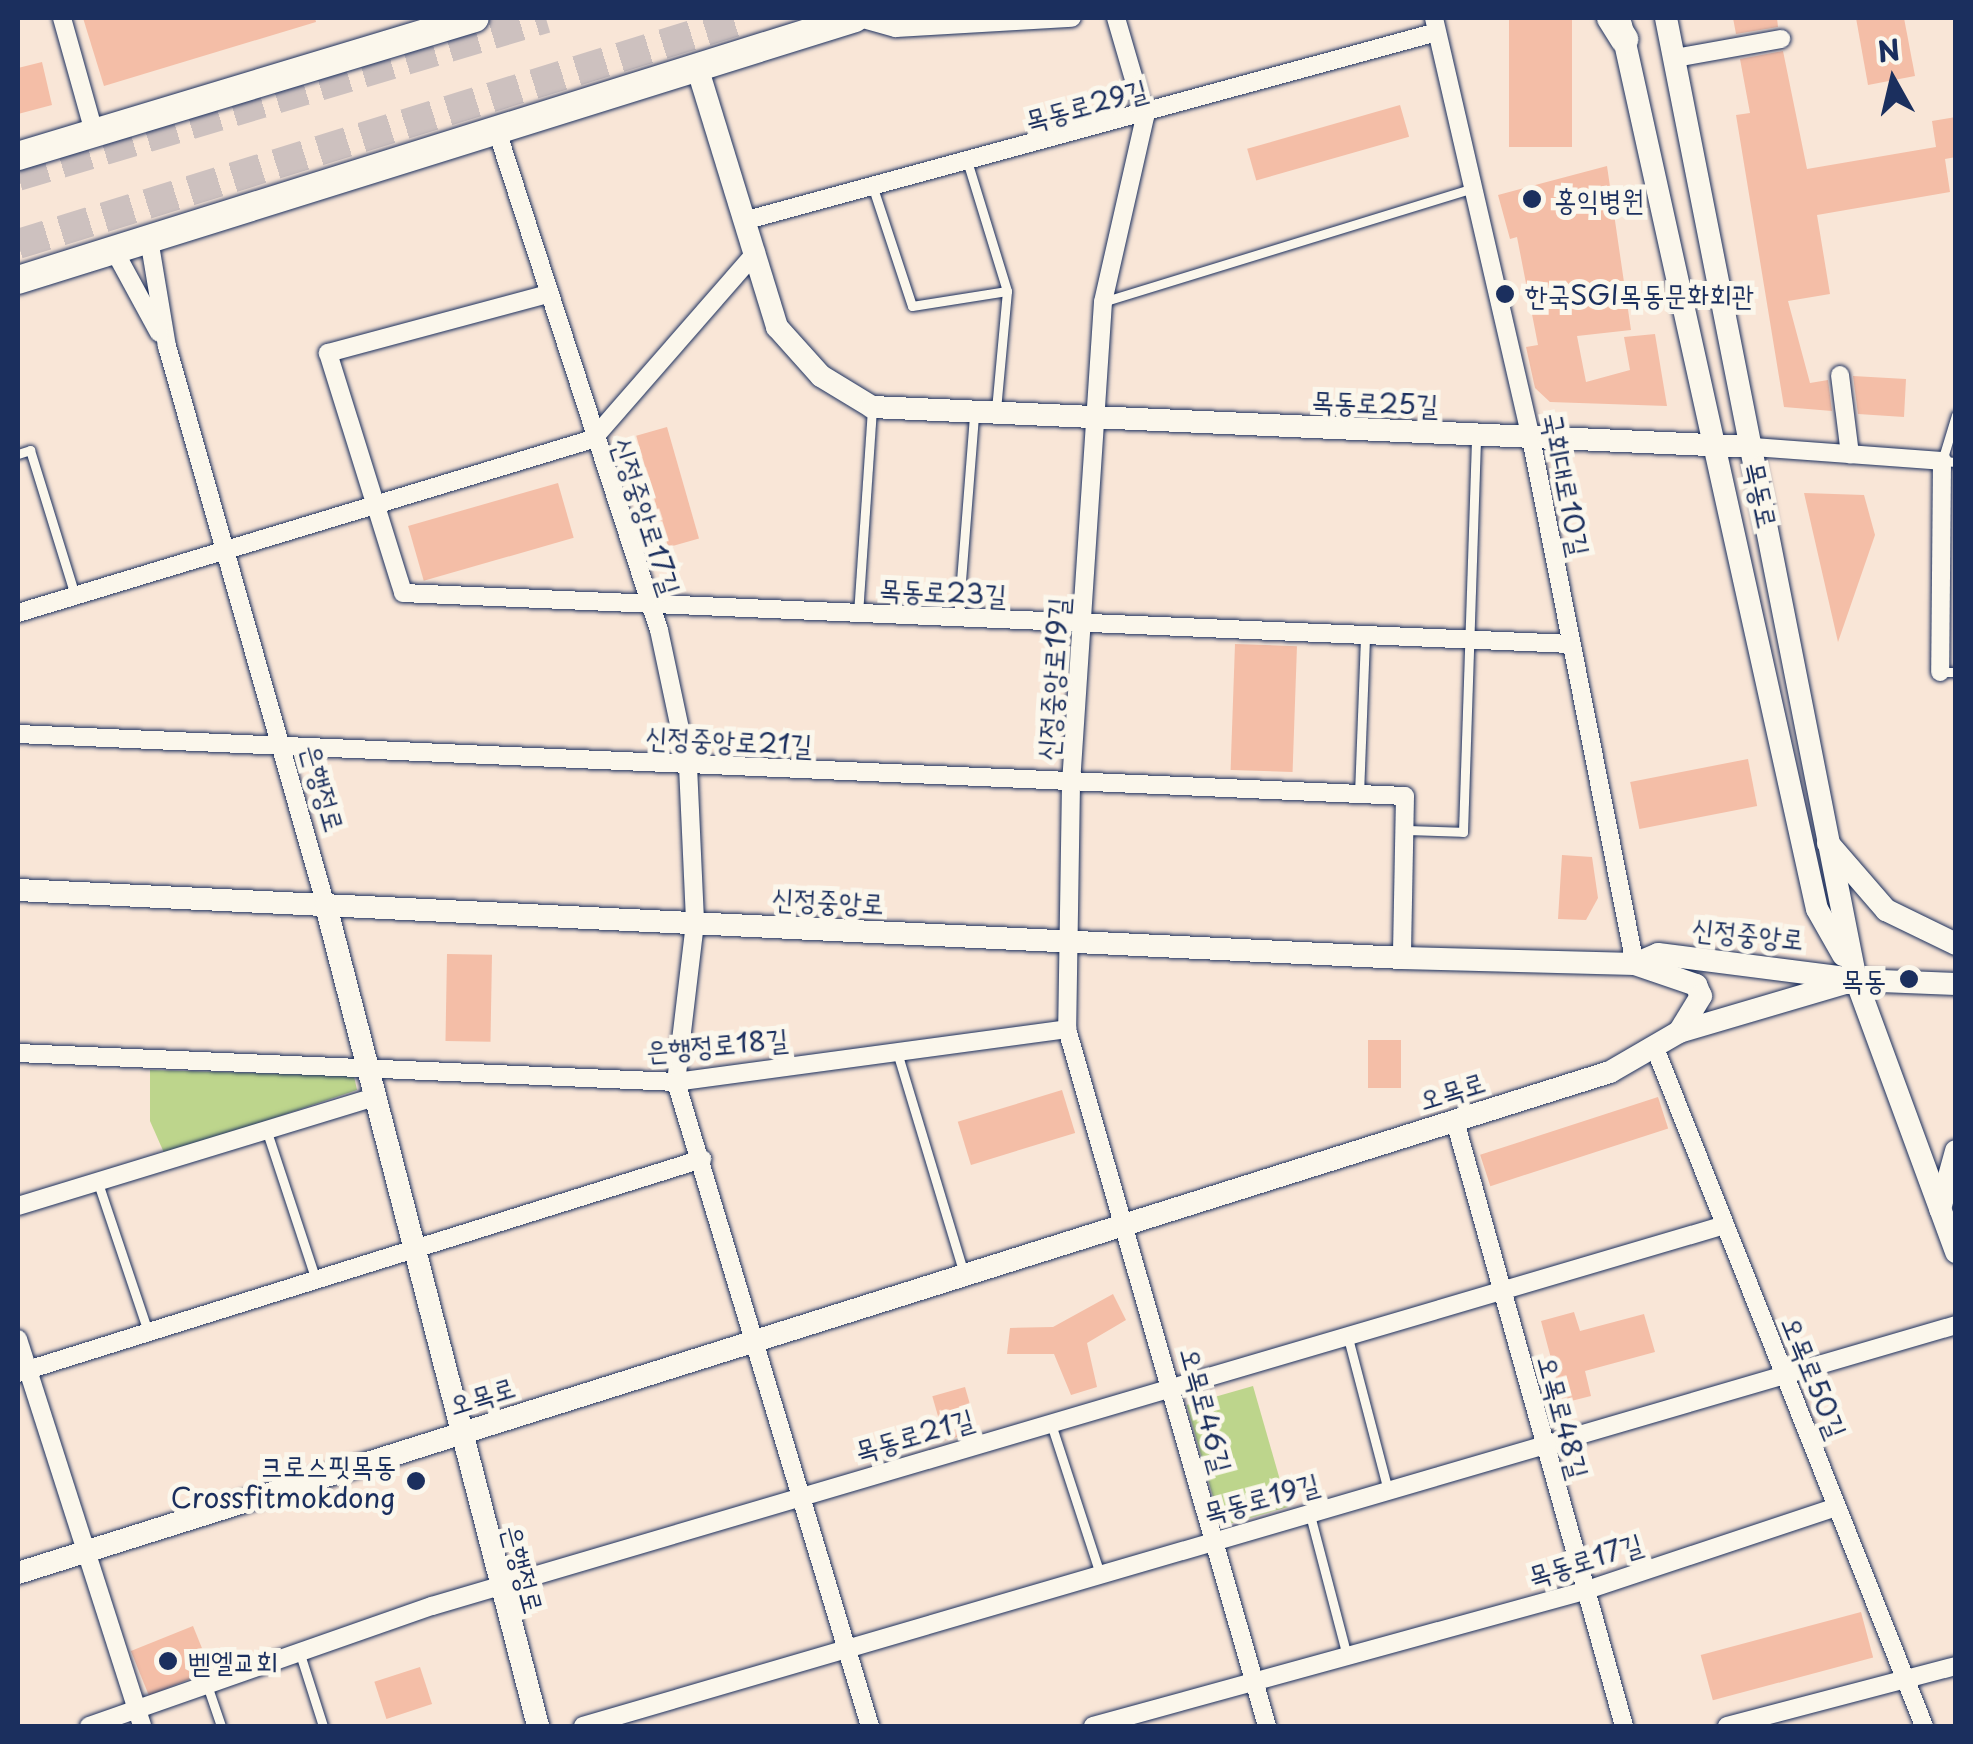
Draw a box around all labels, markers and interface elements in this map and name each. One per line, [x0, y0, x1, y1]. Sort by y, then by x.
text: N [1875, 27, 1903, 73]
north arrow [1843, 30, 1943, 130]
street label: 목동로29길 [1021, 71, 1151, 137]
place label: 홍익병원 [1554, 182, 1644, 216]
marker: 홍익병원 [1519, 186, 1545, 212]
place label: 한국SGI목동문화회관 [1525, 277, 1754, 311]
marker: 한국SGI목동문화회관 [1494, 283, 1516, 305]
street label: 목동로25길 [1311, 383, 1439, 421]
street label: 국회대로10길 [1537, 409, 1597, 559]
street label: 신정중앙로17길 [606, 433, 688, 599]
street label: 목동로 [1739, 458, 1785, 532]
street label: 목동로23길 [878, 571, 1008, 611]
street label: 신정중앙로19길 [1030, 596, 1074, 762]
street label: 신정중앙로21길 [644, 719, 814, 761]
street label: 은행정로 [295, 740, 353, 836]
street label: 신정중앙로 [771, 880, 885, 920]
street label: 신정중앙로 [1690, 910, 1806, 956]
place label: 목동 [1841, 962, 1886, 996]
marker: 목동 [1896, 966, 1922, 992]
street label: 은행정로18길 [644, 1021, 790, 1067]
street label: 오목로 [1415, 1064, 1489, 1116]
street label: 오목로50길 [1775, 1311, 1855, 1443]
street label: 오목로46길 [1174, 1344, 1240, 1476]
street label: 오목로48길 [1531, 1352, 1597, 1482]
street label: 오목로 [445, 1369, 519, 1421]
street label: 목동로21길 [850, 1401, 978, 1467]
place label: 크로스핏목동 Crossfitmokdong [171, 1448, 396, 1514]
street label: 목동로19길 [1199, 1465, 1323, 1529]
marker: 크로스핏목동 Crossfitmokdong [405, 1470, 427, 1492]
street label: 은행정로 [496, 1521, 552, 1617]
street label: 목동로17길 [1523, 1526, 1647, 1592]
place label: 벧엘교회 [188, 1644, 278, 1678]
marker: 벧엘교회 [157, 1650, 179, 1672]

